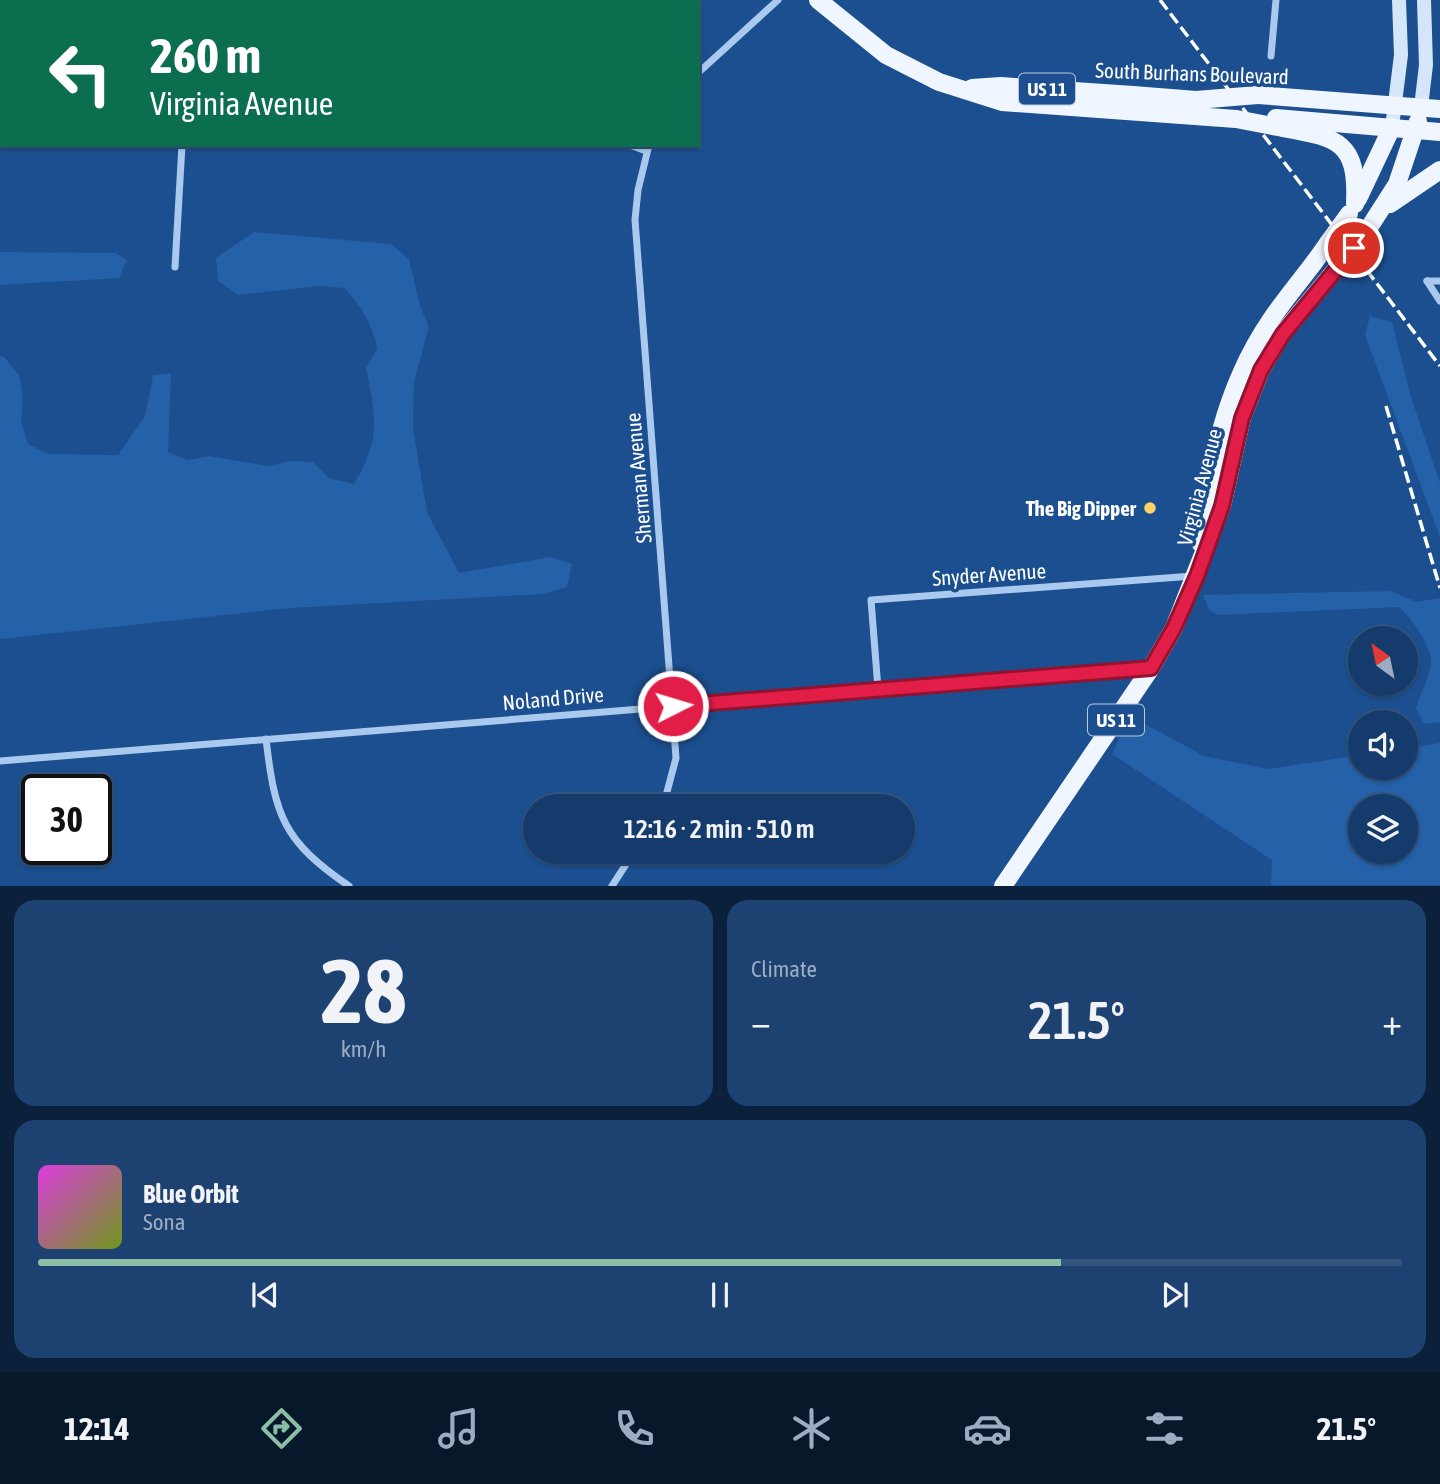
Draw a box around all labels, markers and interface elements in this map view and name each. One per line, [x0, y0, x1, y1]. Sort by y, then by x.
text: 260 m [150, 27, 261, 83]
icon: left [35, 28, 126, 119]
street label: South Burhans Boulevard [1095, 58, 1289, 88]
road number: US 11 [1019, 74, 1075, 104]
text: Virginia Avenue [150, 85, 333, 122]
pin [1324, 218, 1384, 278]
icon: arrive [1335, 229, 1373, 267]
street label: Sherman Avenue [620, 412, 656, 544]
street label: Virginia Avenue [1172, 426, 1226, 548]
place label: The Big Dipper [1026, 496, 1137, 520]
marker: The Big Dipper [1142, 500, 1158, 516]
street label: Snyder Avenue [931, 558, 1047, 590]
north arrow [1348, 626, 1418, 696]
map controls [1348, 626, 1418, 864]
position arrow [636, 669, 710, 743]
street label: Noland Drive [501, 682, 605, 714]
road number: US 11 [1088, 705, 1144, 736]
button: sound [1348, 710, 1418, 780]
speed limit sign: 30 [21, 774, 112, 865]
button: layers [1348, 794, 1418, 864]
text: 12:16 · 2 min · 510 m [624, 814, 814, 844]
text: 28 [321, 938, 406, 1042]
text: Climate [751, 956, 817, 982]
text: 21.5° [1028, 990, 1125, 1050]
text: − [751, 1000, 771, 1043]
text: + [1382, 1000, 1402, 1043]
text: km/h [341, 1036, 386, 1062]
text: Blue Orbit [143, 1179, 239, 1209]
text: Sona [143, 1209, 185, 1235]
icon: previous [246, 1276, 284, 1314]
icon: pause [701, 1276, 739, 1314]
icon: next [1156, 1276, 1194, 1314]
icon: directions [257, 1404, 306, 1453]
icon: music [434, 1404, 483, 1453]
icon: phone [610, 1404, 659, 1453]
icon: climate [787, 1404, 836, 1453]
icon: car [963, 1404, 1012, 1453]
icon: filters [1140, 1404, 1189, 1453]
text: 12:14 [64, 1410, 130, 1447]
text: 21.5° [1316, 1410, 1376, 1447]

